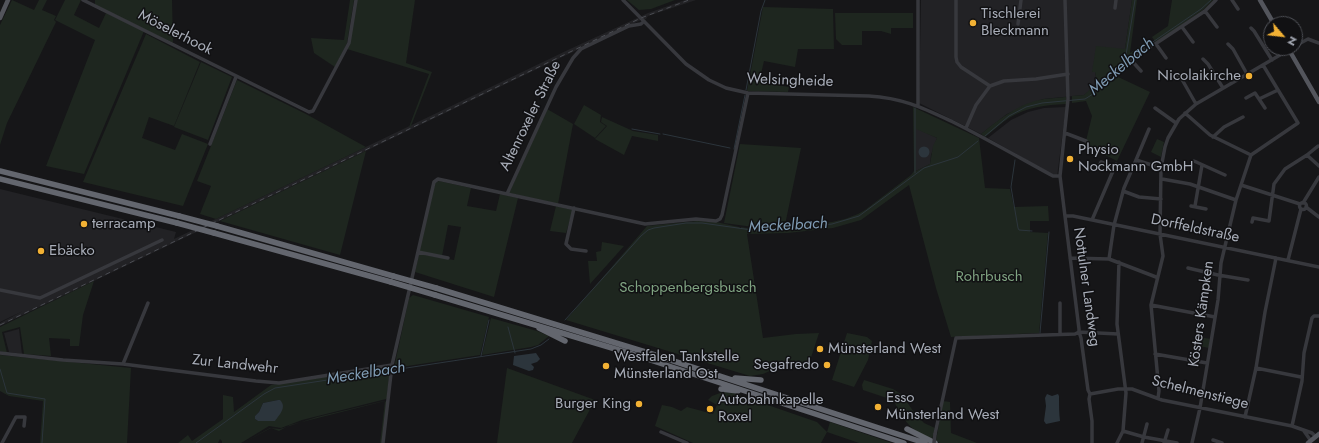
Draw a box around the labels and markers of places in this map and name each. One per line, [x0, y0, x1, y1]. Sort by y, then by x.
place label: Tischlerei Bleckmann [981, 5, 1049, 40]
marker: Tischlerei Bleckmann [968, 18, 978, 28]
place label: Nicolaikirche [1157, 67, 1241, 85]
marker: Nicolaikirche [1244, 71, 1254, 81]
place label: Physio Nockmann GmbH [1078, 141, 1193, 176]
marker: Physio Nockmann GmbH [1065, 154, 1075, 164]
place label: terracamp [92, 215, 155, 233]
marker: terracamp [79, 219, 89, 229]
place label: Ebäcko [49, 242, 95, 260]
marker: Ebäcko [36, 246, 46, 256]
place label: Münsterland West [828, 340, 941, 358]
marker: Münsterland West [815, 344, 825, 354]
place label: Westfalen Tankstelle Münsterland Ost [614, 348, 739, 383]
place label: Segafredo [754, 356, 819, 374]
marker: Segafredo [822, 360, 832, 370]
marker: Westfalen Tankstelle Münsterland Ost [601, 361, 611, 371]
place label: Esso Münsterland West [886, 389, 999, 424]
place label: Autobahnkapelle Roxel [718, 391, 823, 426]
place label: Burger King [555, 395, 631, 413]
marker: Burger King [634, 399, 644, 409]
marker: Esso Münsterland West [873, 402, 883, 412]
marker: Autobahnkapelle Roxel [705, 404, 715, 414]

